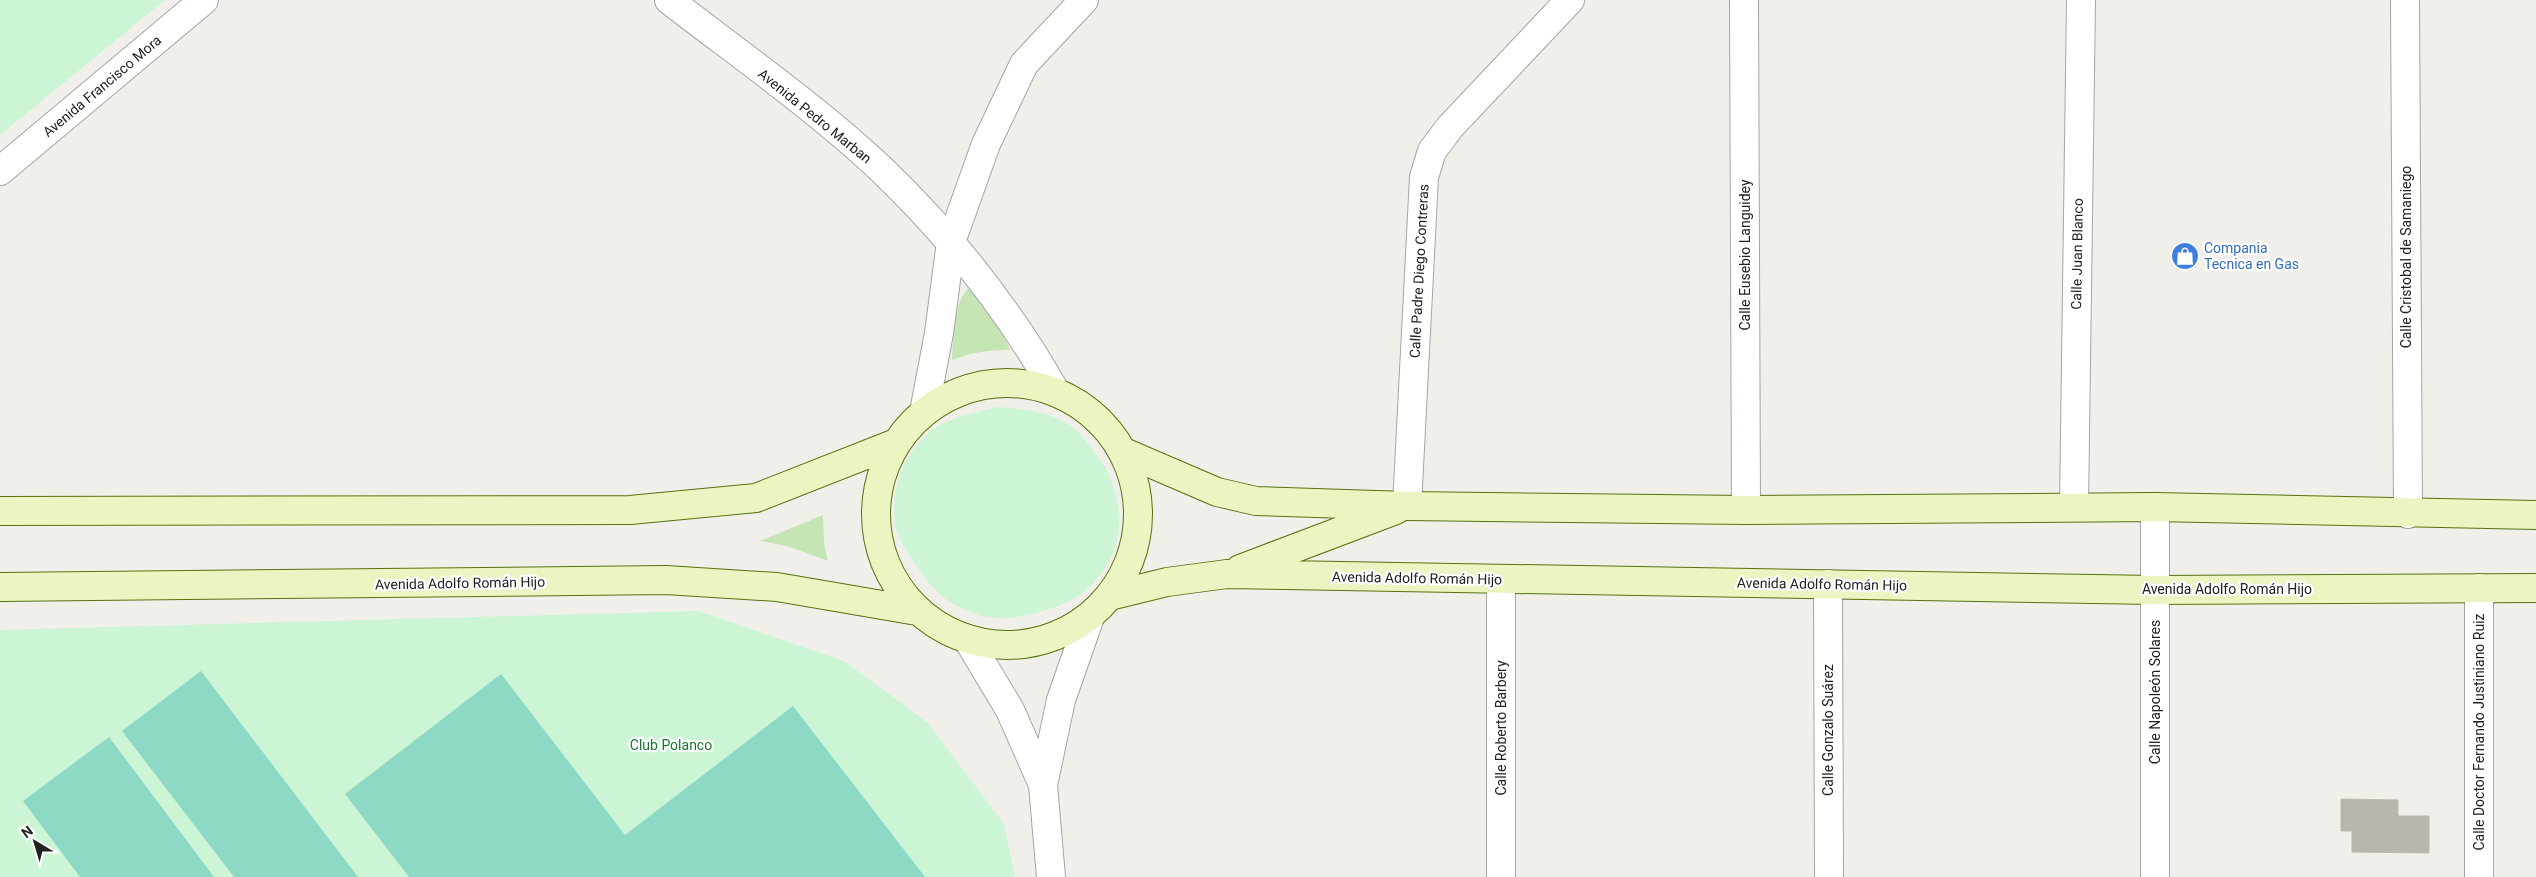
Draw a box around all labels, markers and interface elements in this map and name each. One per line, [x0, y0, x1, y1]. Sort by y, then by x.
street label: Avenida Francisco Mora [40, 32, 164, 140]
street label: Avenida Pedro Marban [755, 65, 875, 167]
street label: Calle Cristobal de Samaniego [2398, 166, 2414, 348]
street label: Calle Eusebio Languidey [1737, 179, 1753, 331]
street label: Calle Padre Diego Contreras [1406, 184, 1432, 358]
street label: Calle Juan Blanco [2068, 198, 2086, 310]
place label: Compania Tecnica en Gas [2204, 240, 2299, 272]
shop icon: Compania Tecnica en Gas [2170, 241, 2200, 271]
street label: Avenida Adolfo Román Hijo [1332, 569, 1502, 587]
street label: Avenida Adolfo Román Hijo [375, 574, 545, 592]
street label: Avenida Adolfo Román Hijo [1737, 575, 1907, 593]
street label: Avenida Adolfo Román Hijo [2142, 581, 2312, 597]
street label: Calle Doctor Fernando Justiniano Ruiz [2471, 613, 2487, 851]
street label: Calle Napoleón Solares [2147, 620, 2163, 764]
street label: Calle Roberto Barbery [1493, 660, 1509, 796]
street label: Calle Gonzalo Suárez [1820, 664, 1836, 796]
park label: Club Polanco [630, 737, 712, 753]
north arrow [10, 817, 60, 867]
text: N [18, 822, 36, 841]

